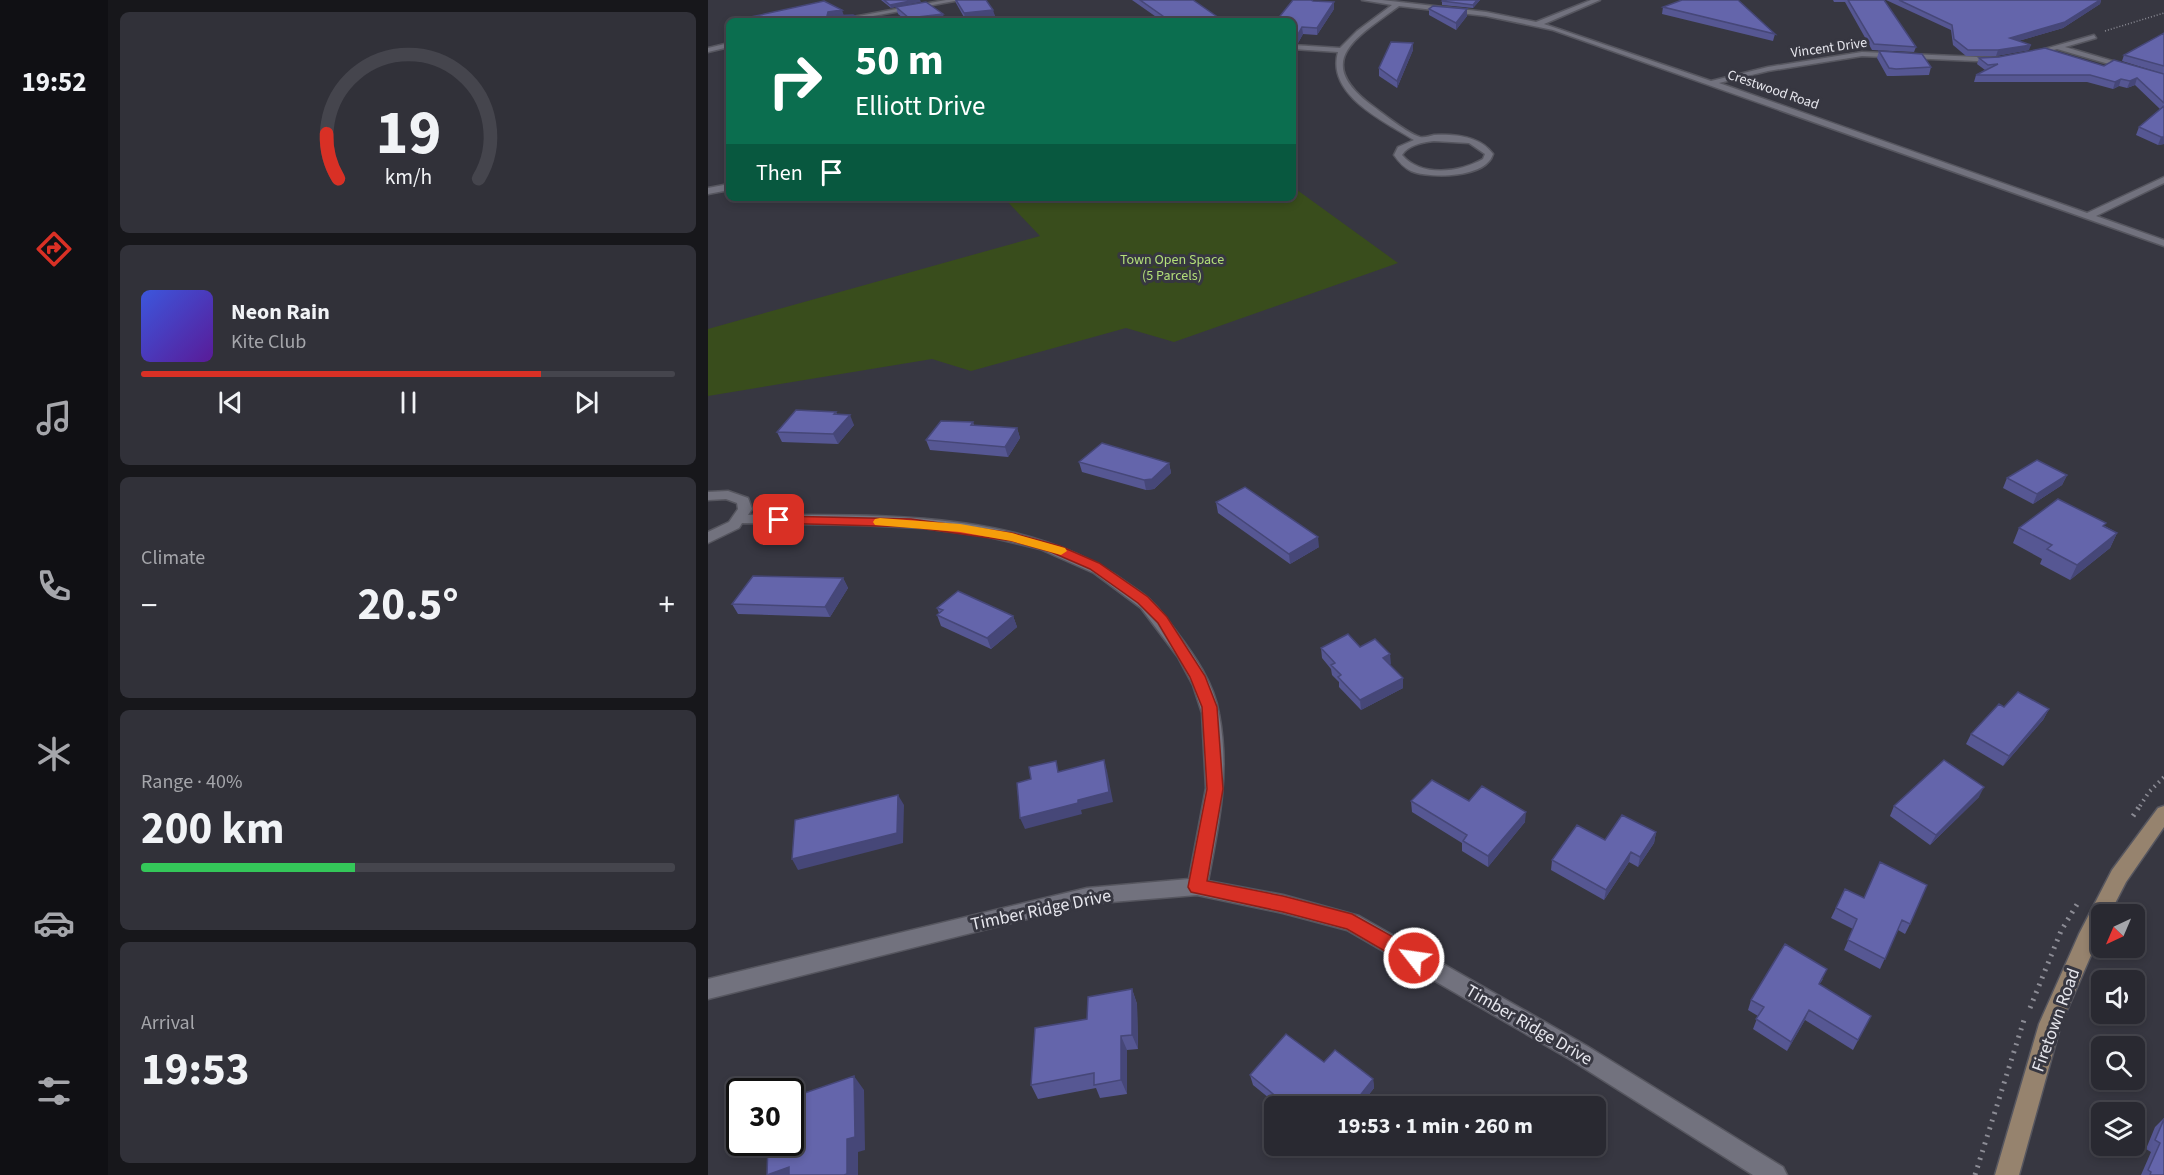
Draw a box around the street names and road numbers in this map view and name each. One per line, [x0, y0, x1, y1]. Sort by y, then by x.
street label: Vincent Drive [1790, 33, 1869, 63]
street label: Crestwood Road [1724, 65, 1822, 115]
street label: Timber Ridge Drive [969, 883, 1113, 937]
street label: Firetown Road [2026, 965, 2086, 1075]
street label: Timber Ridge Drive [1461, 978, 1597, 1072]

